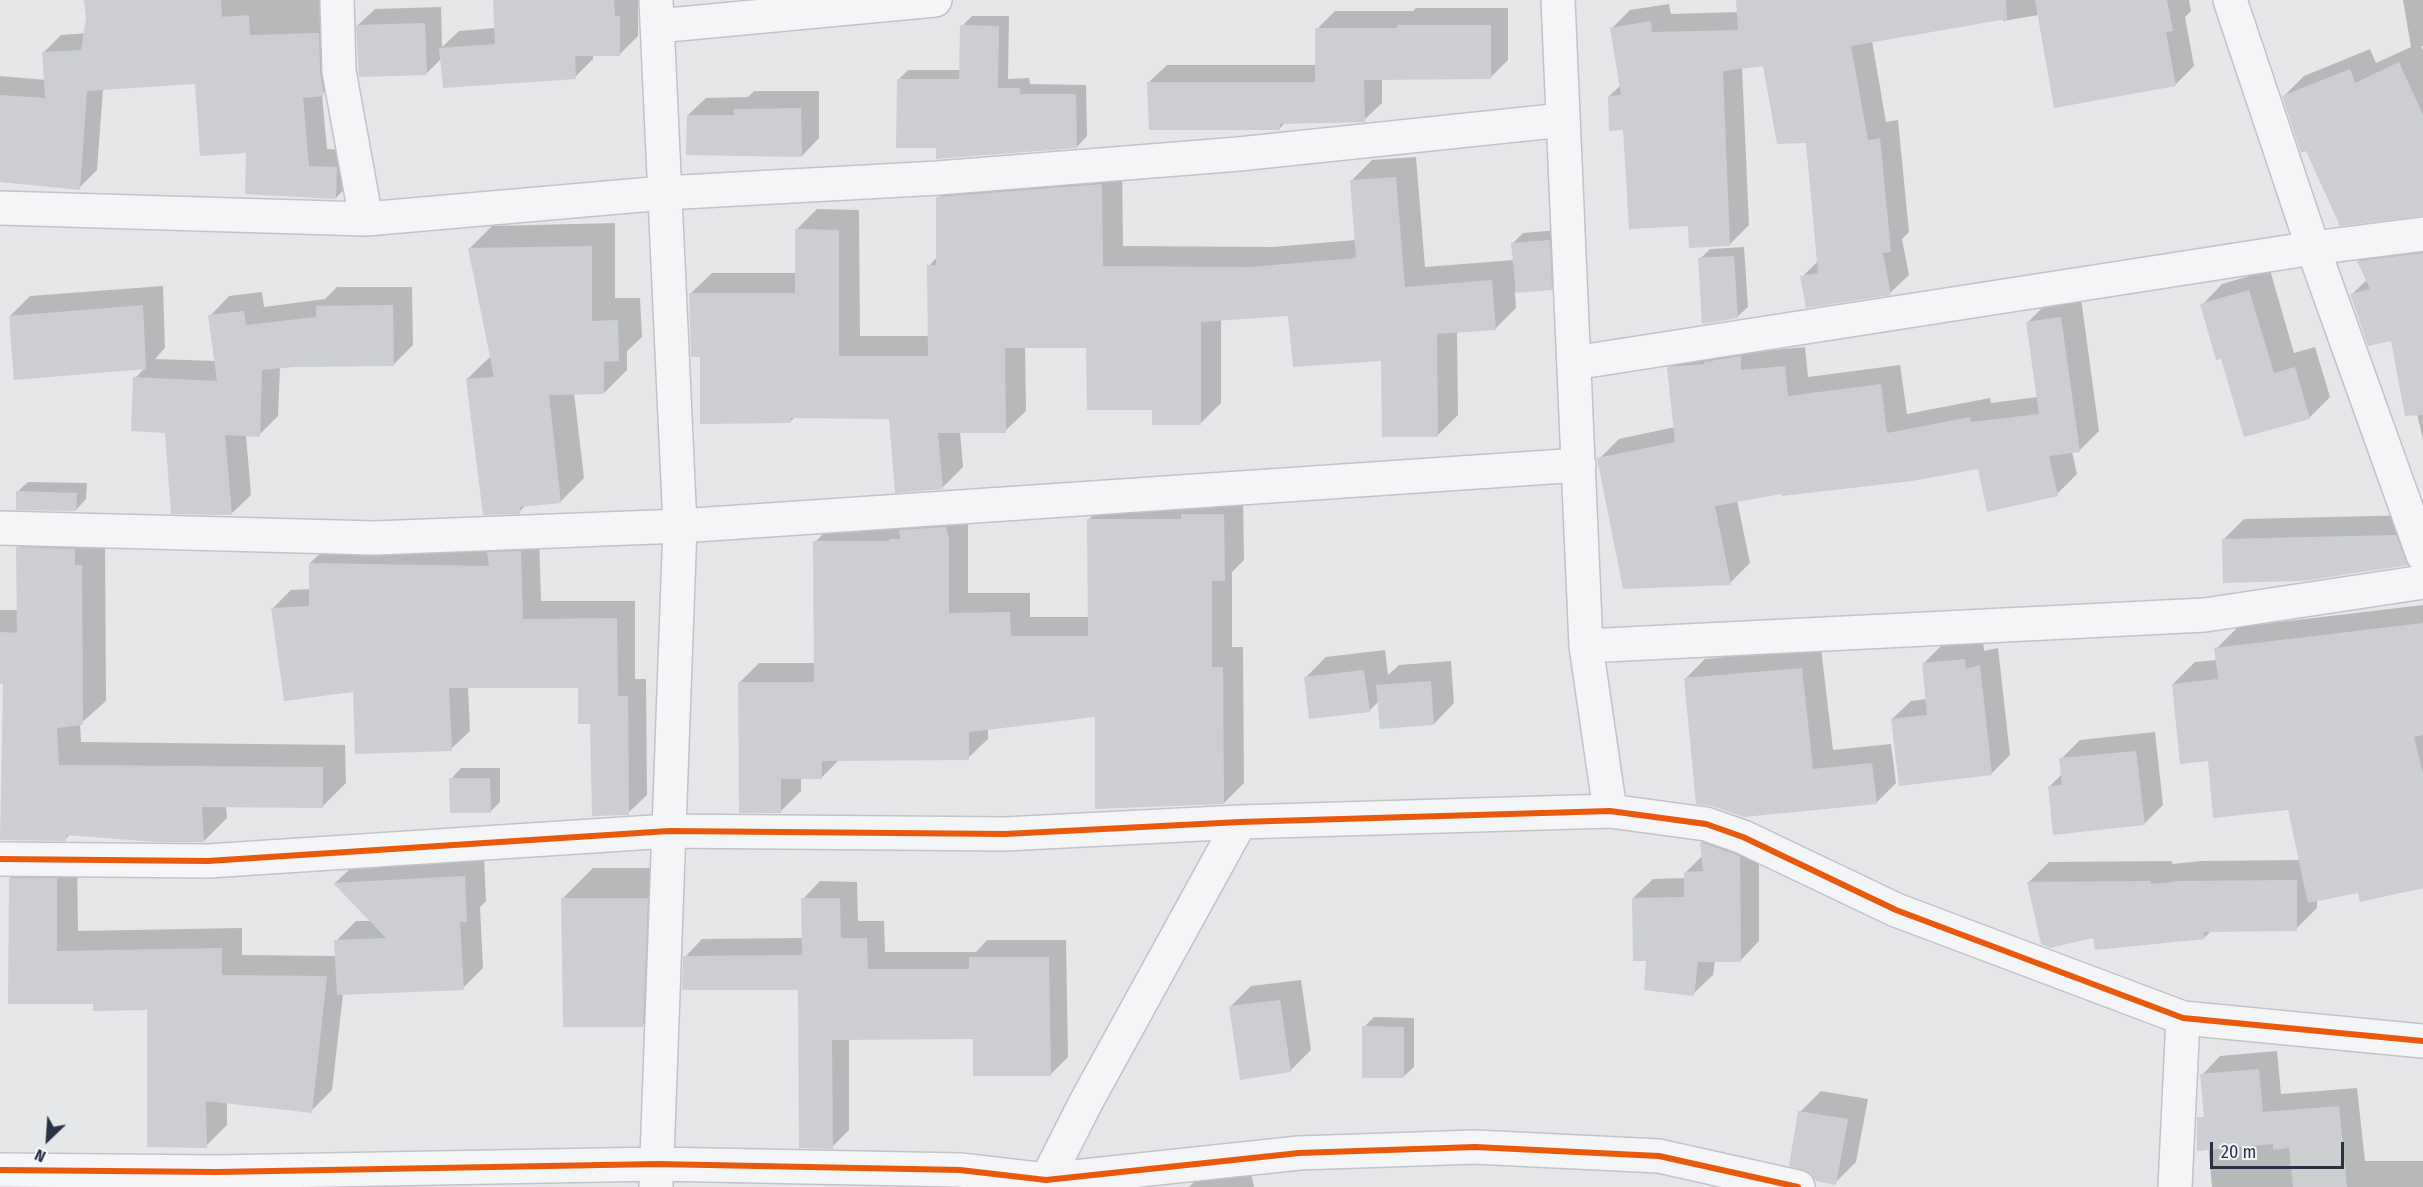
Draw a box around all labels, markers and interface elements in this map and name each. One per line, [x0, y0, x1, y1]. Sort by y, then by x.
north arrow [18, 1109, 78, 1169]
scale bar [2213, 1130, 2346, 1168]
text: 20 m [2221, 1141, 2256, 1163]
text: N [32, 1145, 49, 1166]

